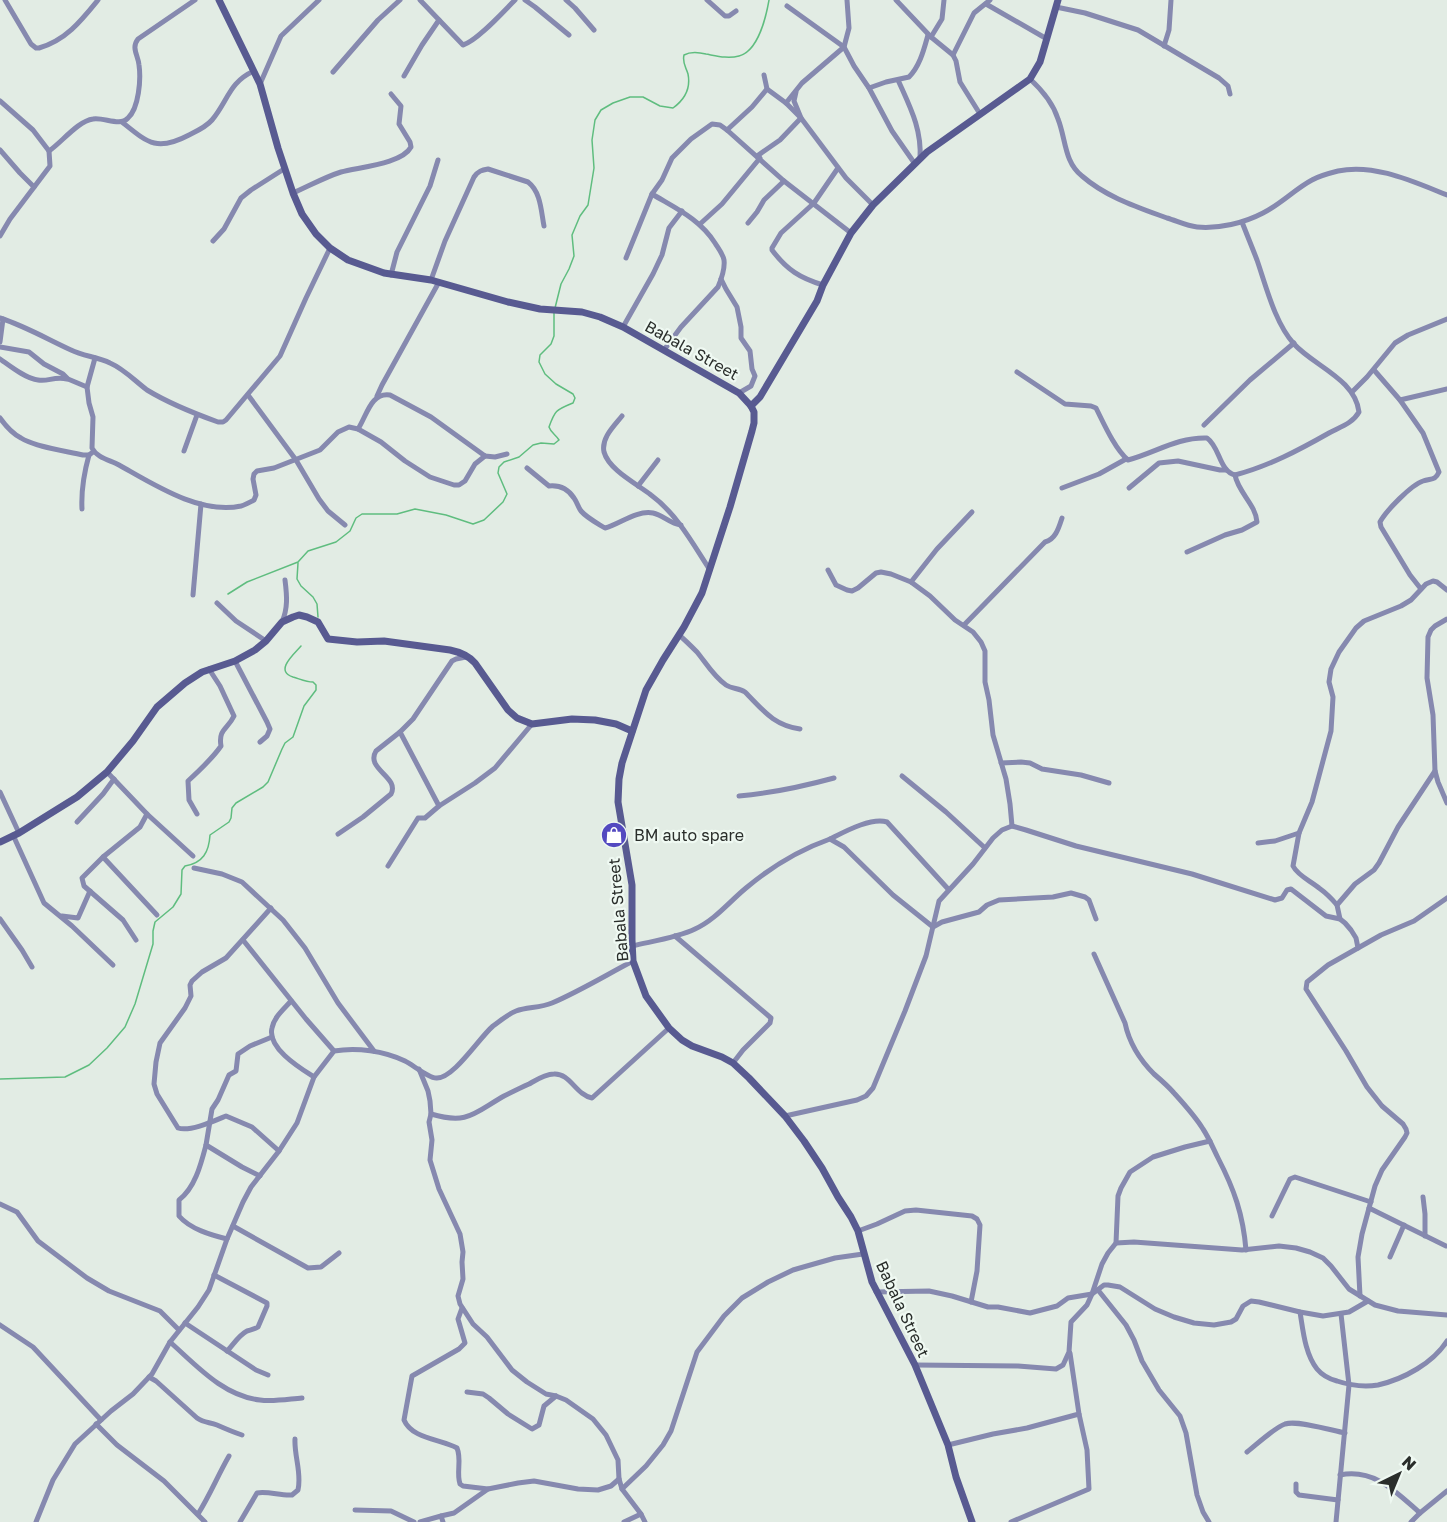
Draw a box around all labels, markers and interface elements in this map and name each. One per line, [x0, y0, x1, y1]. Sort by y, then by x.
street label: Babala Street [642, 316, 742, 384]
shop icon: BM auto spare [599, 820, 629, 850]
place label: BM auto spare [634, 825, 744, 845]
street label: Babala Street [603, 857, 633, 963]
street label: Babala Street [872, 1258, 934, 1360]
north arrow [1369, 1444, 1429, 1504]
text: N [1398, 1452, 1421, 1474]

